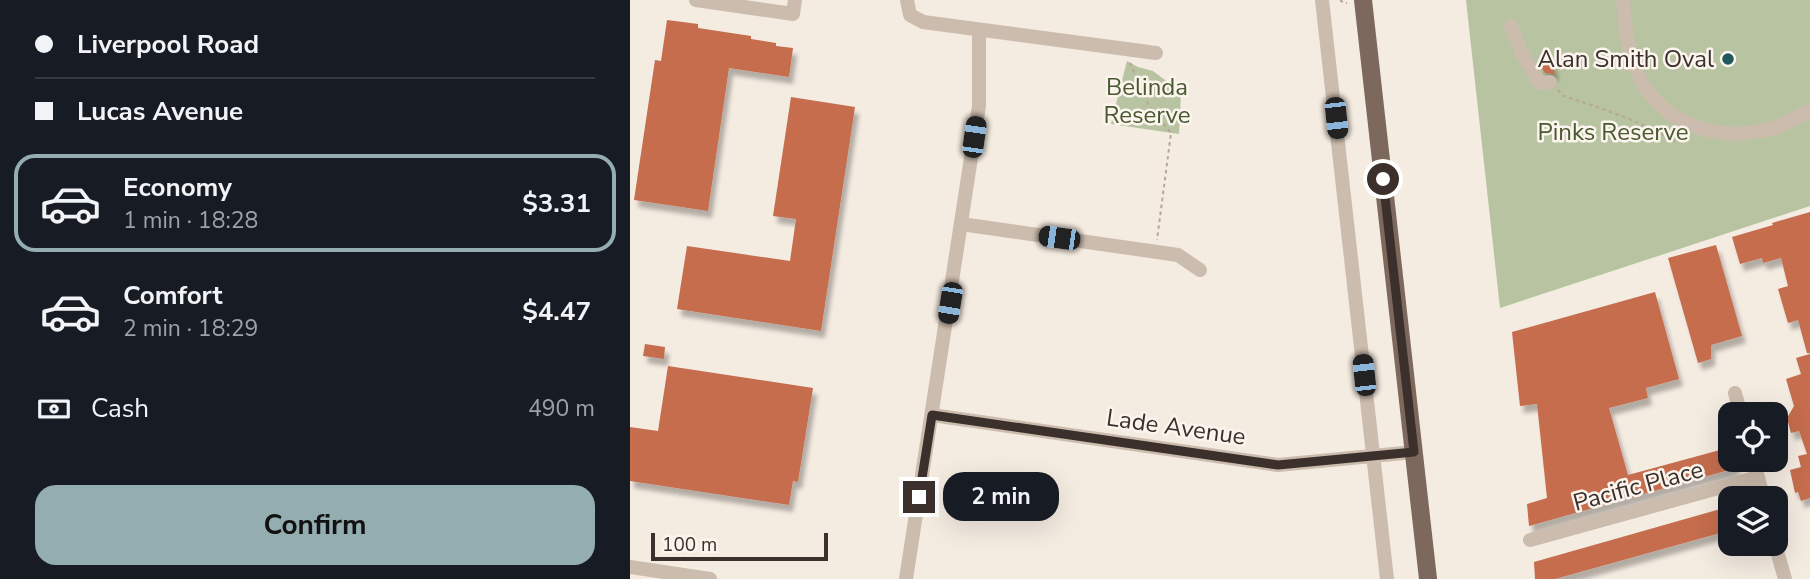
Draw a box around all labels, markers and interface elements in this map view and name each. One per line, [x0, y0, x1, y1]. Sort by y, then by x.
text: Liverpool Road [77, 27, 259, 62]
place label: Alan Smith Oval [1537, 43, 1714, 75]
marker: Alan Smith Oval [1720, 51, 1736, 67]
park label: Belinda Reserve [1103, 71, 1191, 131]
text: Lucas Avenue [77, 94, 243, 129]
car [1324, 96, 1349, 140]
car [961, 115, 988, 159]
park label: Pinks Reserve [1537, 116, 1689, 148]
route start [1367, 163, 1399, 195]
text: Economy [123, 170, 232, 205]
icon: car [39, 172, 102, 235]
text: $3.31 [522, 186, 591, 221]
text: 1 min · 18:28 [123, 205, 258, 236]
car [1037, 225, 1082, 251]
text: Comfort [123, 278, 223, 313]
icon: car [39, 280, 102, 343]
car [937, 281, 964, 325]
text: $4.47 [522, 294, 591, 329]
text: 2 min · 18:29 [123, 313, 258, 344]
car [1352, 353, 1377, 397]
icon: cash [35, 390, 73, 428]
text: Cash [91, 391, 149, 426]
text: 490 m [528, 393, 595, 424]
street label: Lade Avenue [1104, 401, 1248, 453]
map controls [1718, 402, 1788, 556]
button: locate [1718, 402, 1788, 472]
street label: Pacific Place [1569, 453, 1707, 519]
callout: 2 min [944, 472, 1059, 522]
route end [903, 481, 935, 513]
text: 2 min [971, 481, 1031, 512]
button: Confirm [35, 485, 595, 565]
button: layers [1718, 486, 1788, 556]
scale bar [651, 530, 828, 562]
text: 100 m [662, 532, 717, 558]

